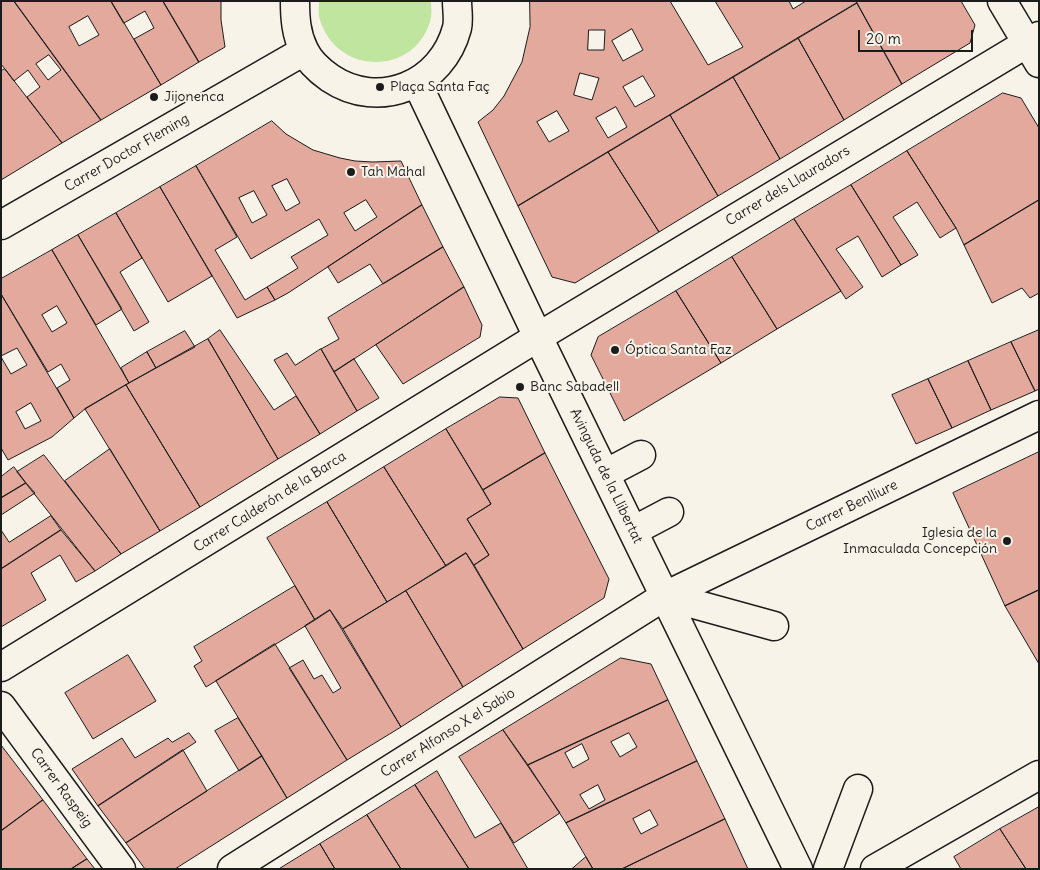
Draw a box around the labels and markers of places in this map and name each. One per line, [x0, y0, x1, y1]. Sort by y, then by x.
place label: Plaça Santa Faç [390, 79, 490, 95]
marker: Plaça Santa Faç [374, 81, 386, 93]
place label: Jijonenca [164, 89, 224, 105]
marker: Jijonenca [148, 91, 160, 103]
place label: Tah Mahal [361, 164, 425, 180]
marker: Tah Mahal [345, 166, 357, 178]
place label: Óptica Santa Faz [625, 342, 732, 358]
marker: Óptica Santa Faz [609, 344, 621, 356]
place label: Banc Sabadell [530, 379, 619, 395]
marker: Banc Sabadell [514, 381, 526, 393]
place label: Iglesia de la Inmaculada Concepción [843, 525, 997, 558]
marker: Iglesia de la Inmaculada Concepción [1001, 535, 1013, 547]

